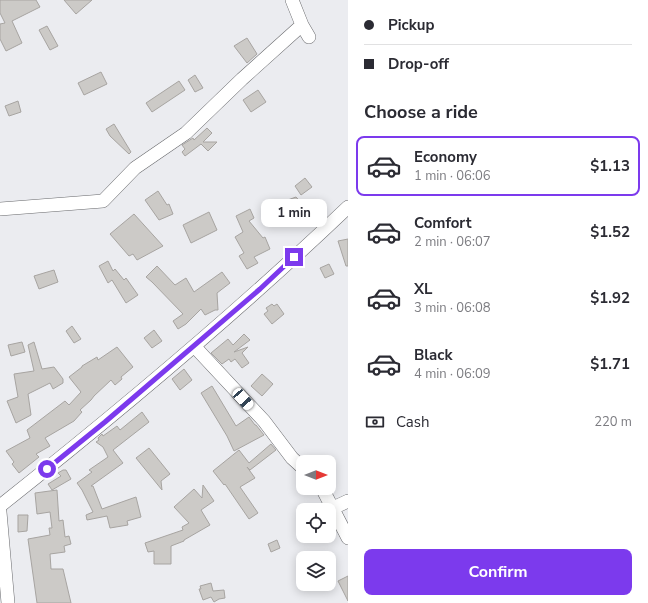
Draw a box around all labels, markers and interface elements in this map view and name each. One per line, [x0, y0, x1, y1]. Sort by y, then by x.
text: Pickup [388, 15, 434, 35]
text: Drop-off [388, 54, 449, 74]
text: Choose a ride [364, 100, 478, 124]
text: Economy [414, 147, 477, 167]
icon: car [366, 148, 402, 184]
text: $1.13 [590, 156, 630, 176]
text: 1 min · 06:06 [414, 167, 490, 185]
callout: 1 min [261, 199, 327, 227]
text: 1 min [277, 204, 311, 222]
text: Comfort [414, 213, 471, 233]
icon: car [366, 214, 402, 250]
text: $1.52 [590, 222, 630, 242]
text: 2 min · 06:07 [414, 233, 490, 251]
route end [285, 248, 303, 266]
text: XL [414, 279, 433, 299]
icon: car [366, 280, 402, 316]
text: $1.92 [590, 288, 630, 308]
text: 3 min · 06:08 [414, 299, 490, 317]
text: Black [414, 345, 452, 365]
icon: car [366, 346, 402, 382]
text: $1.71 [590, 354, 630, 374]
text: 4 min · 06:09 [414, 365, 490, 383]
car [231, 386, 255, 412]
icon: cash [364, 411, 386, 433]
text: Cash [396, 412, 430, 432]
text: 220 m [594, 413, 632, 431]
north arrow [296, 455, 336, 495]
map controls [296, 455, 336, 591]
route start [38, 460, 56, 478]
button: locate [296, 503, 336, 543]
button: Confirm [364, 549, 632, 595]
button: layers [296, 551, 336, 591]

